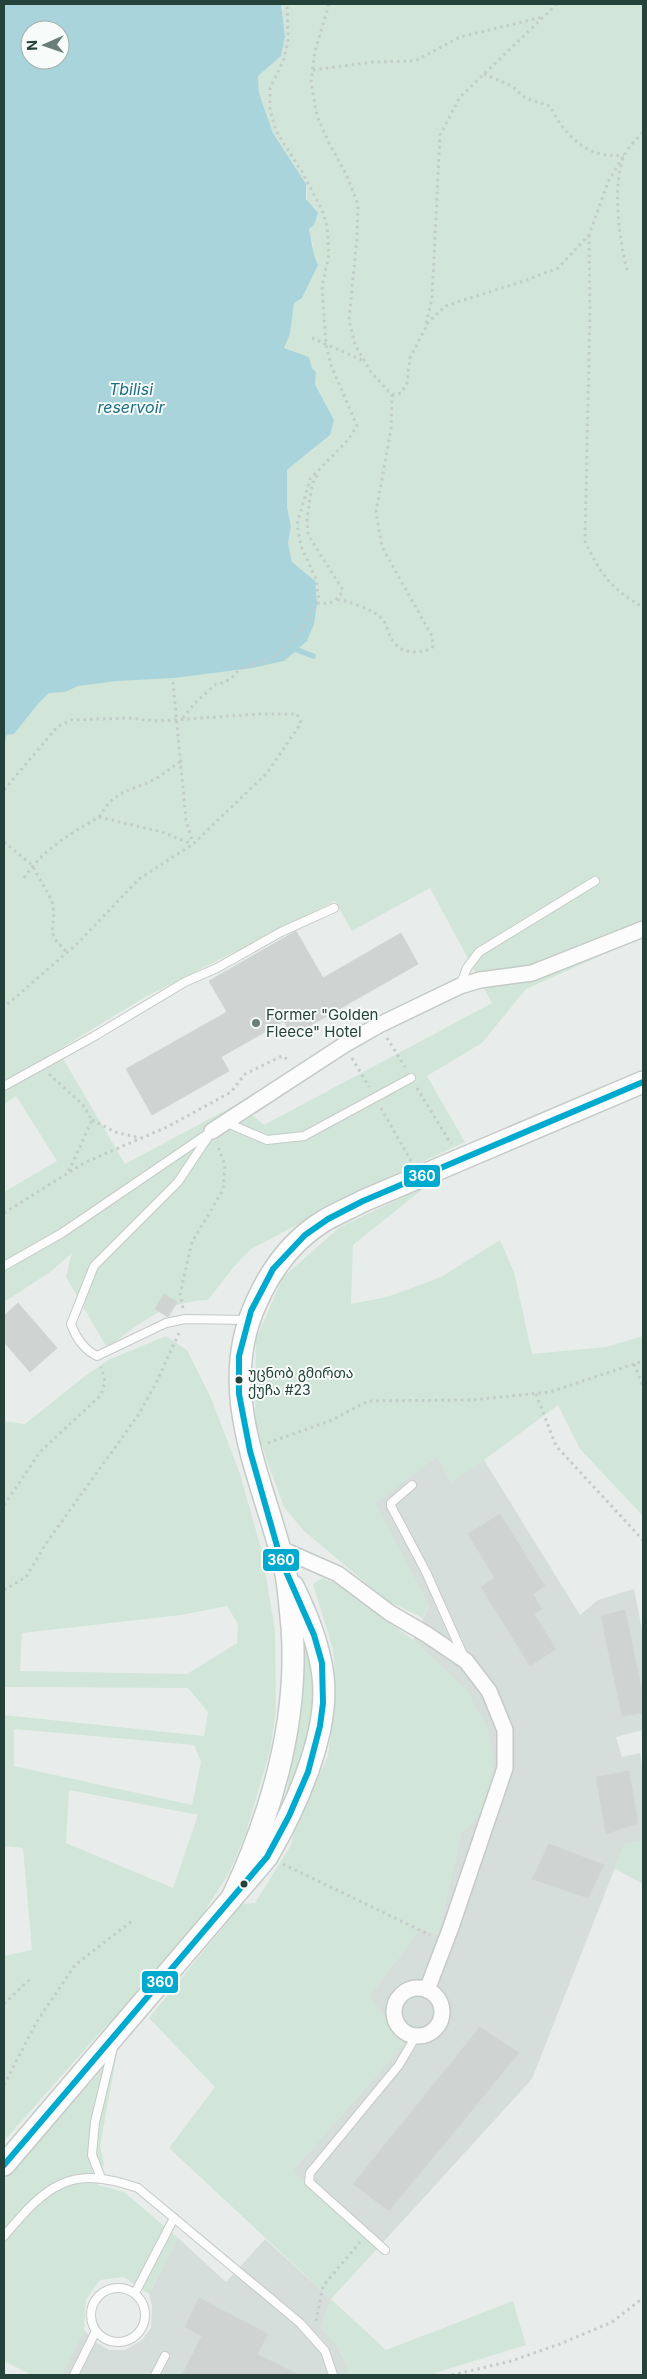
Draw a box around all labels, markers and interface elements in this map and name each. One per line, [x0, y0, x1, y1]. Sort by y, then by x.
north arrow [20, 20, 70, 70]
text: N [23, 40, 40, 51]
water label: Tbilisi reservoir [97, 379, 166, 417]
place label: Former "Golden Fleece" Hotel [266, 1005, 379, 1041]
marker: Former "Golden Fleece" Hotel [250, 1017, 262, 1029]
line badge: 360 [403, 1164, 441, 1188]
text: 360 [408, 1167, 436, 1184]
place label: უცნობ გმირთა ქუჩა #23 [248, 1364, 354, 1399]
marker: უცნობ გმირთა ქუჩა #23 [234, 1375, 244, 1385]
line badge: 360 [262, 1548, 300, 1572]
text: 360 [267, 1551, 295, 1568]
unlabelled marker [239, 1879, 249, 1889]
line badge: 360 [141, 1970, 179, 1994]
text: 360 [146, 1973, 174, 1990]

